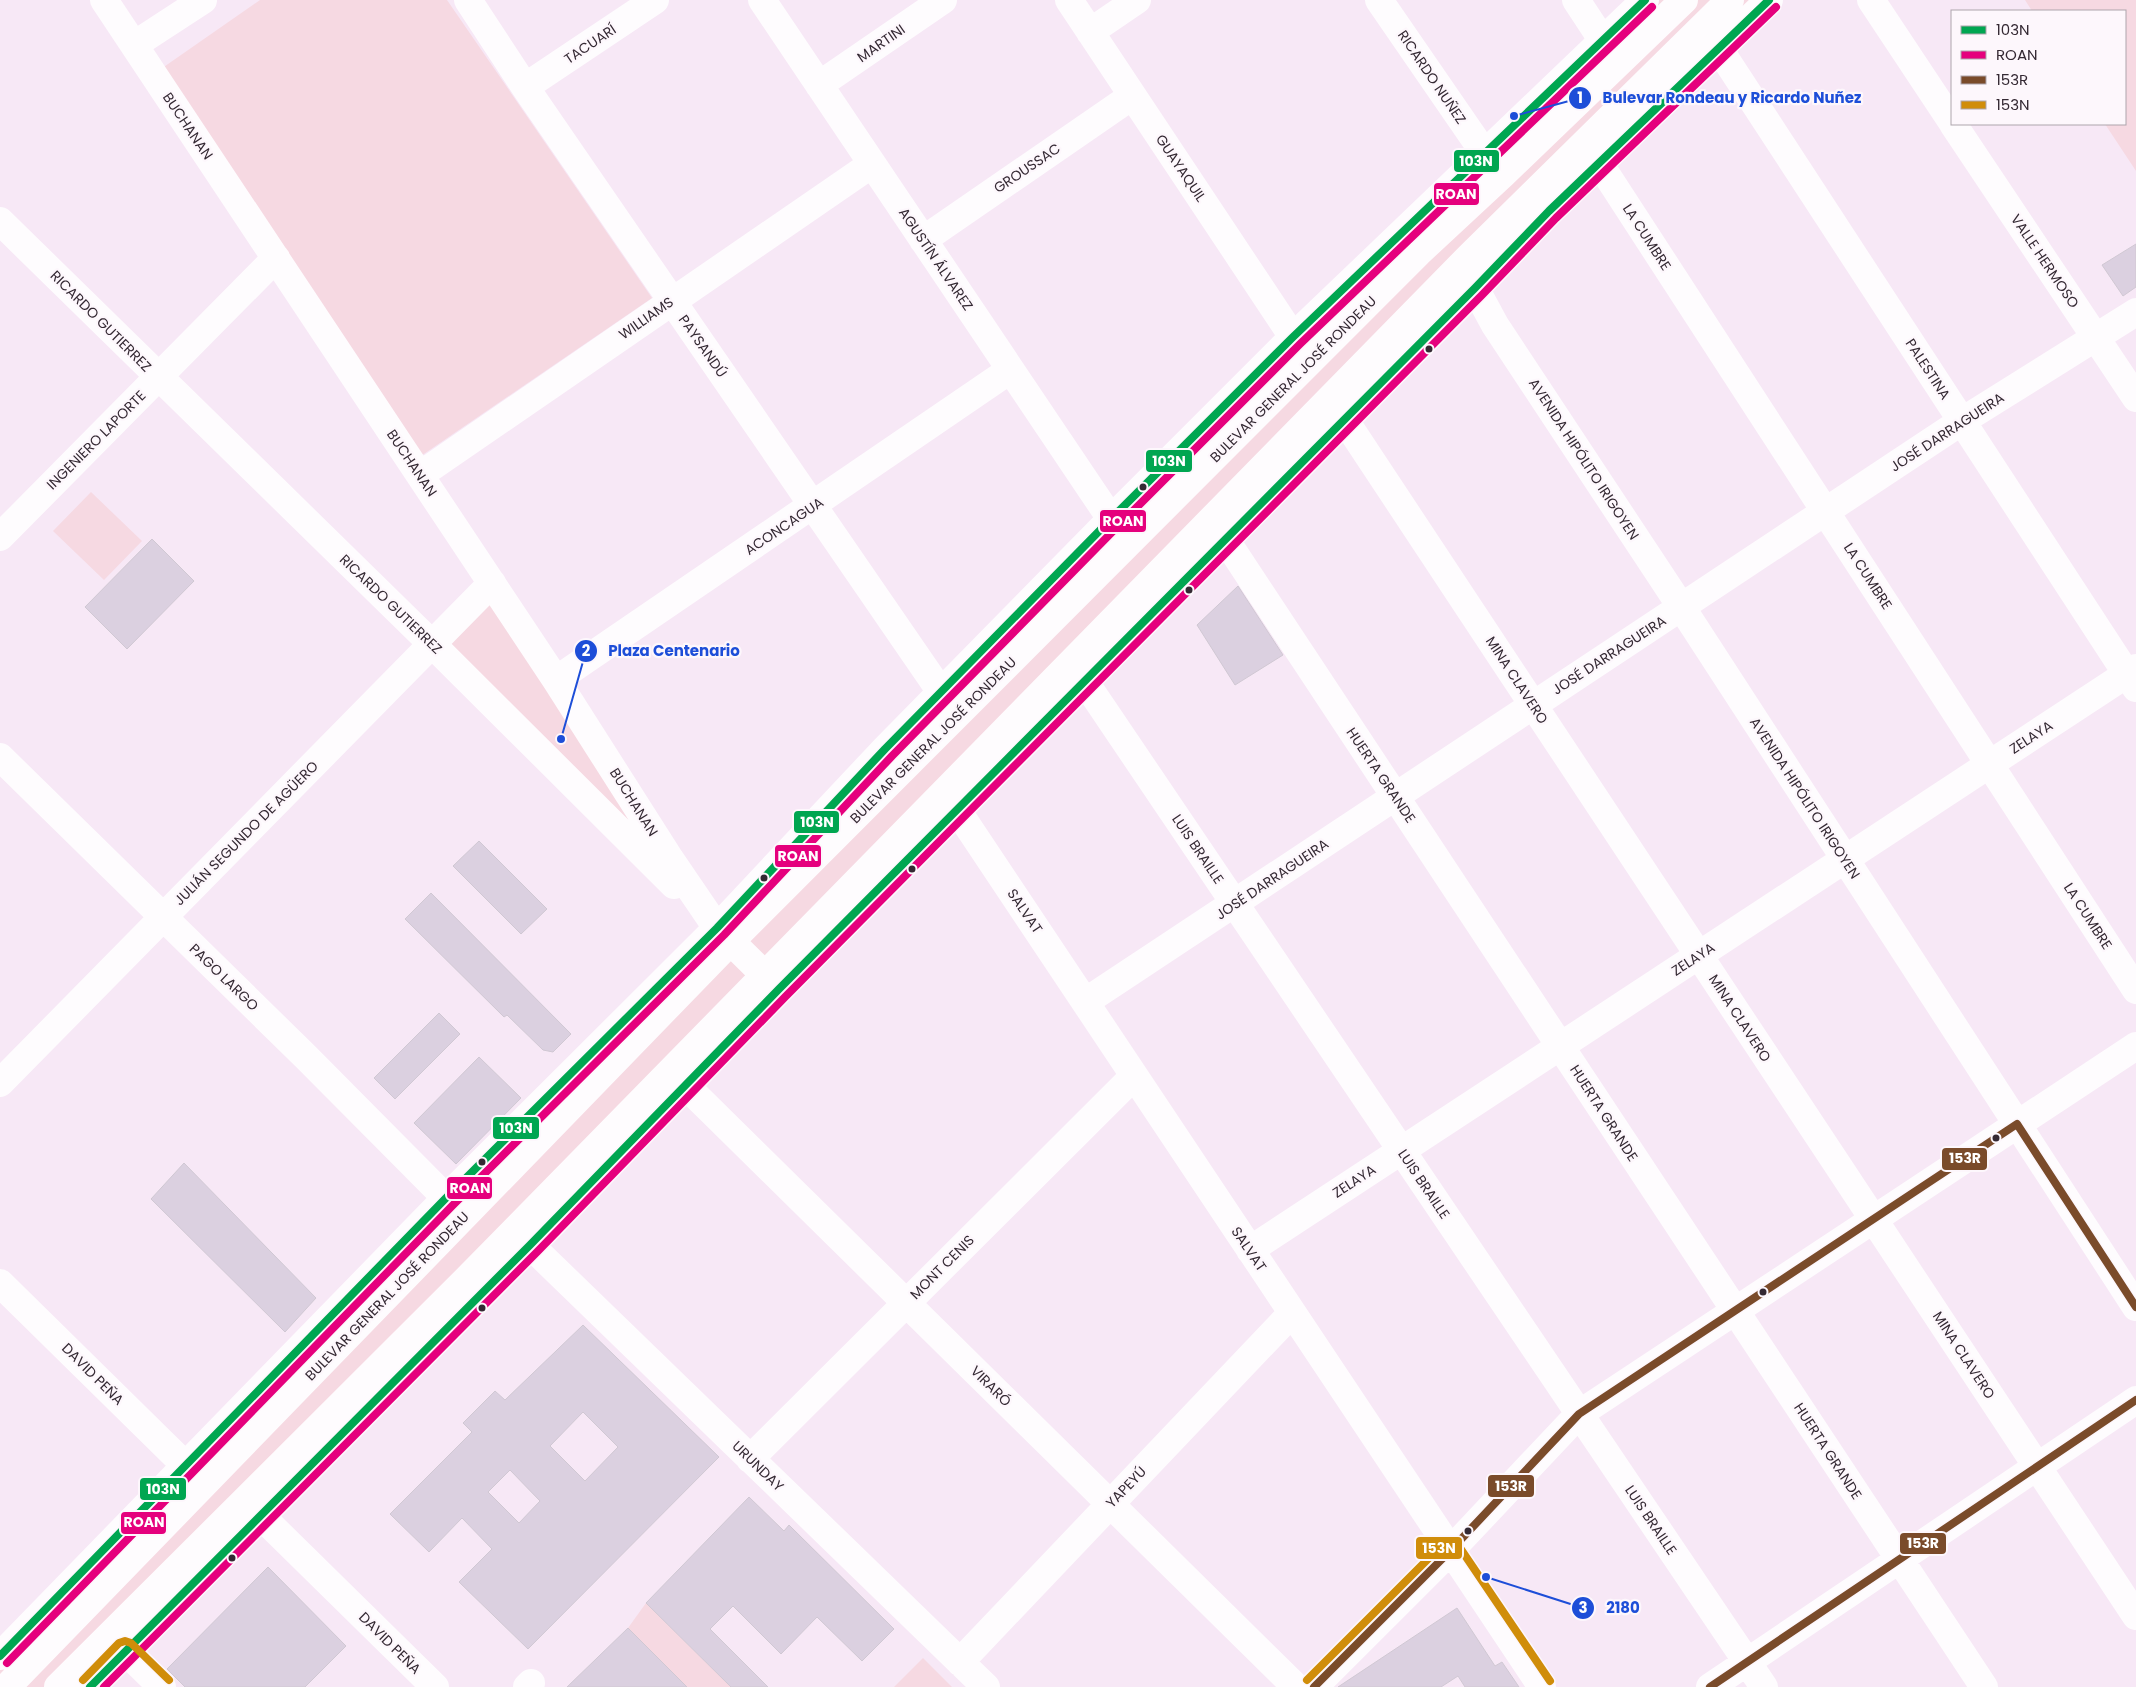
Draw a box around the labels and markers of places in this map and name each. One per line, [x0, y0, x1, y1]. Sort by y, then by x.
callout: Bulevar Rondeau y Ricardo Nuñez [1568, 83, 1872, 113]
unlabelled marker [1424, 344, 1434, 354]
unlabelled marker [1138, 482, 1148, 492]
unlabelled marker [1184, 585, 1194, 595]
callout: Plaza Centenario [574, 636, 750, 666]
unlabelled marker [907, 864, 917, 874]
unlabelled marker [759, 873, 769, 883]
unlabelled marker [1991, 1133, 2001, 1143]
unlabelled marker [477, 1157, 487, 1167]
unlabelled marker [1758, 1287, 1768, 1297]
unlabelled marker [477, 1303, 487, 1313]
unlabelled marker [1463, 1526, 1473, 1536]
unlabelled marker [227, 1553, 237, 1563]
callout: 2180 [1571, 1593, 1650, 1623]

